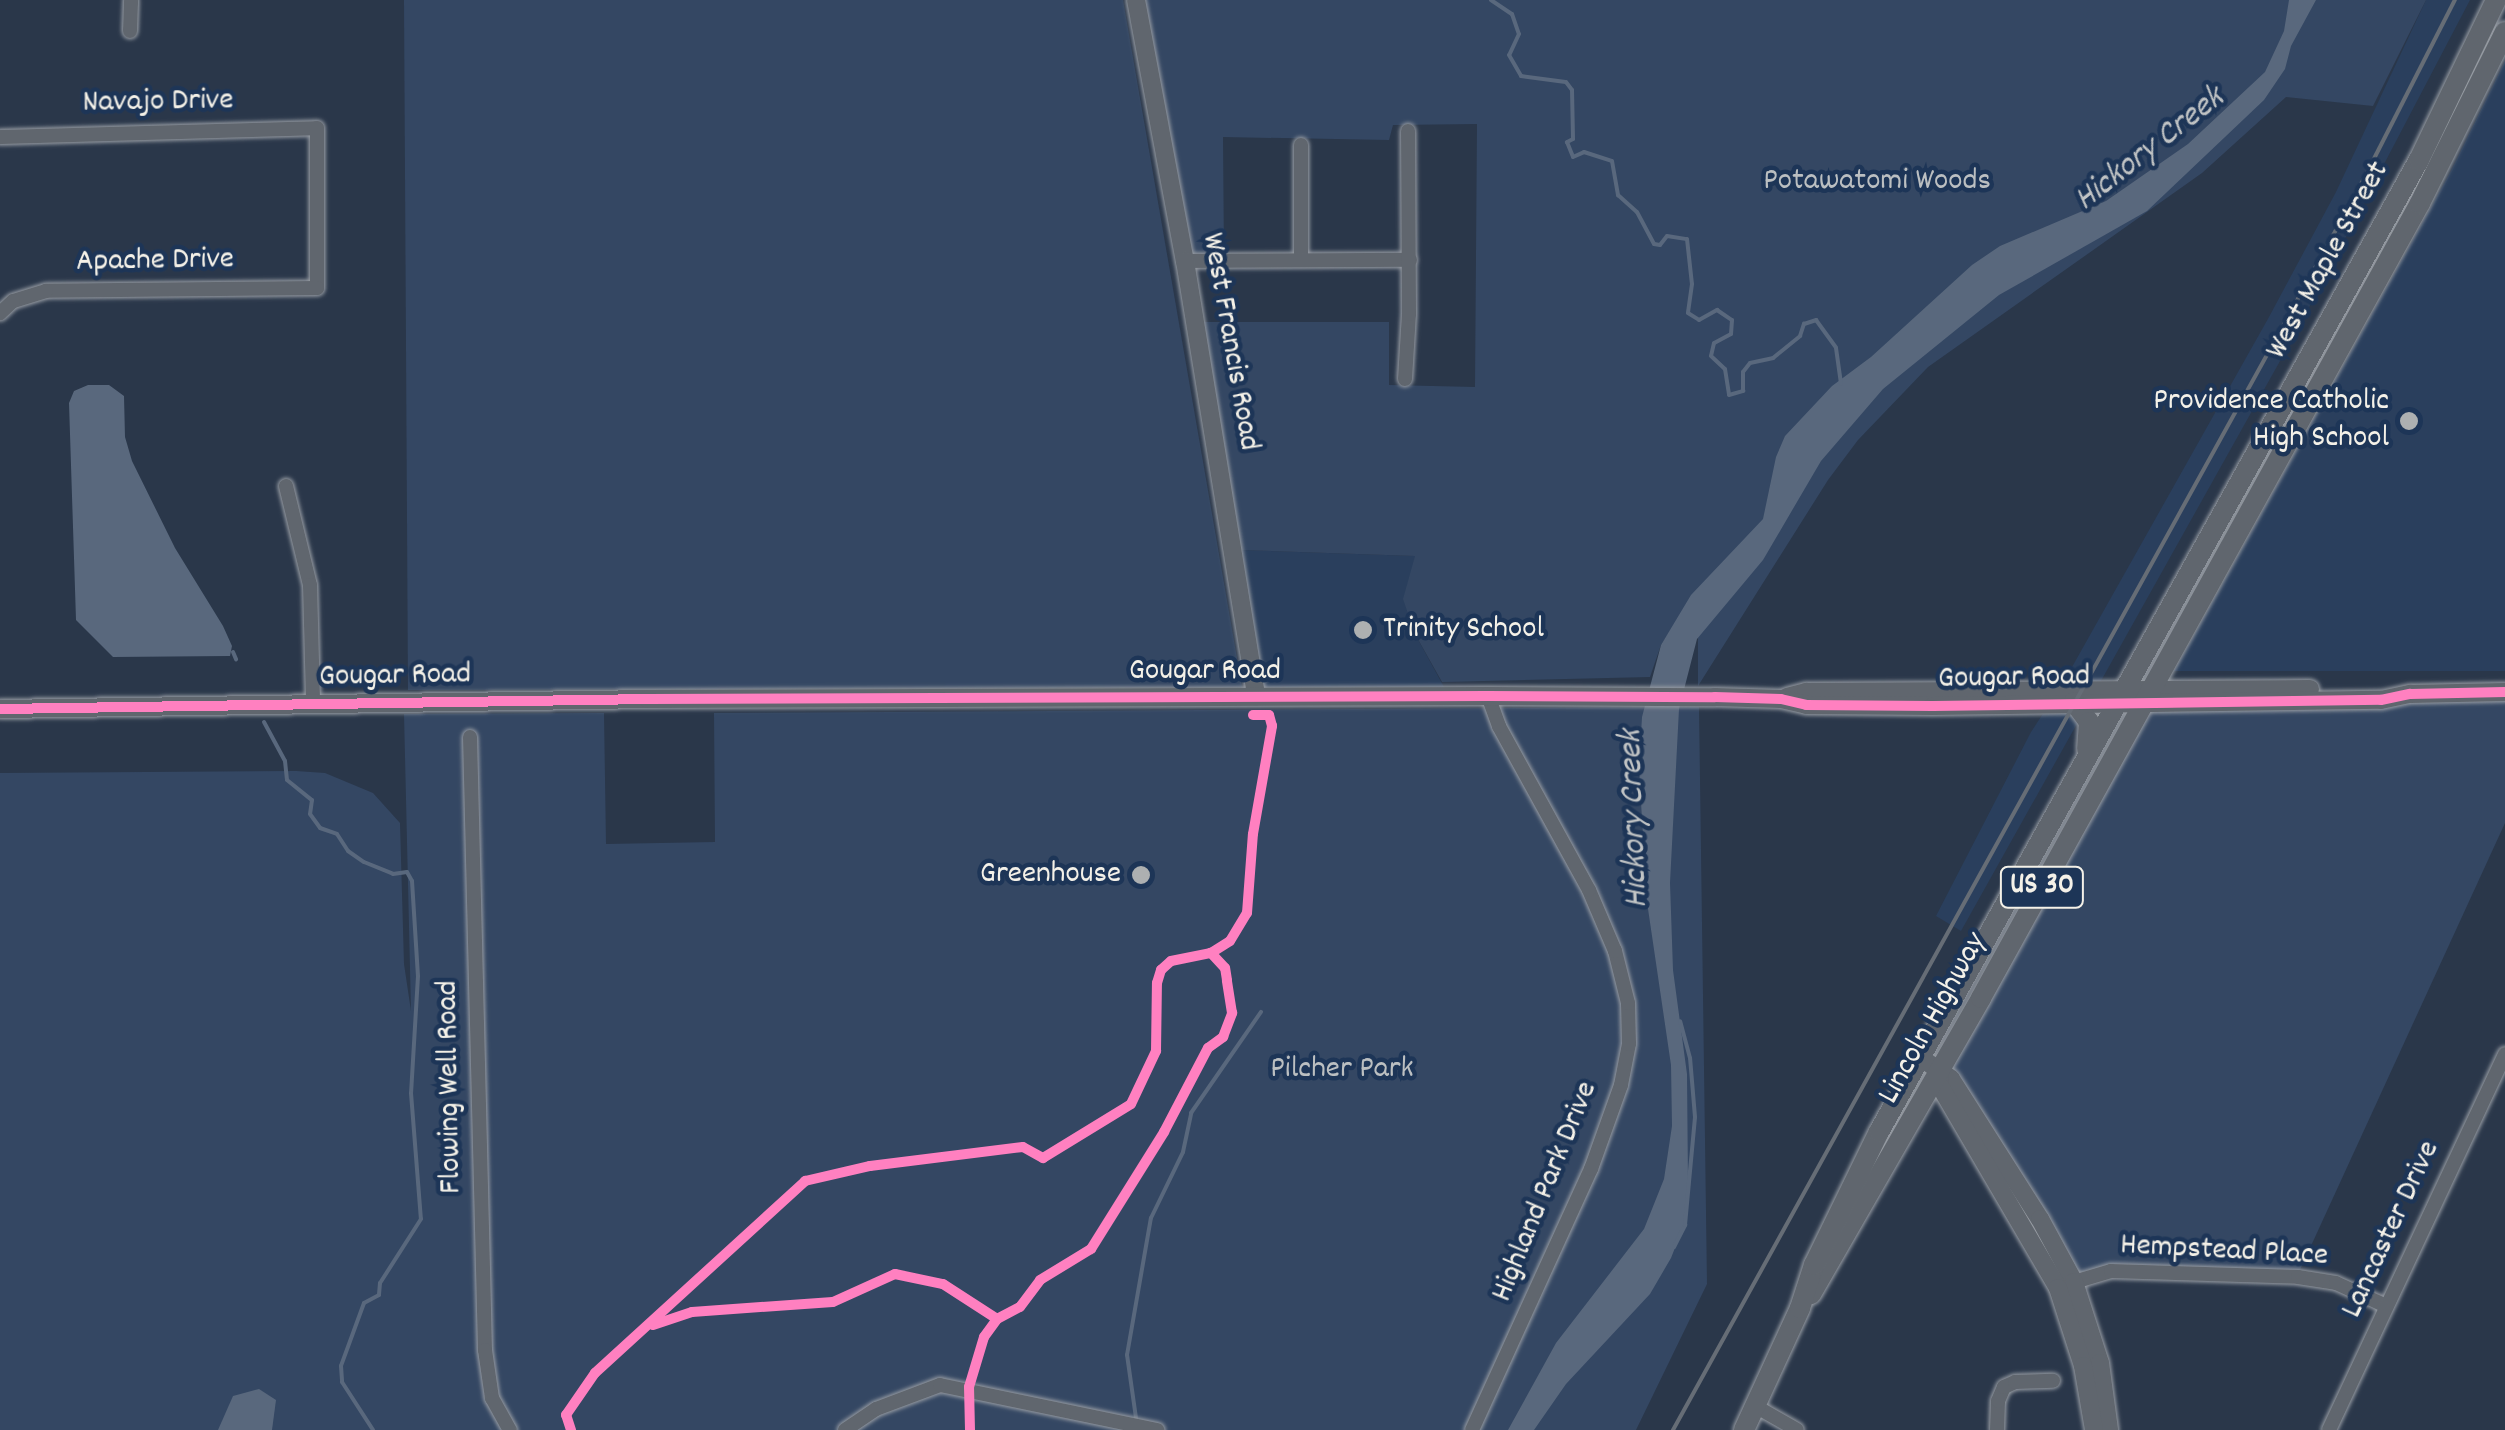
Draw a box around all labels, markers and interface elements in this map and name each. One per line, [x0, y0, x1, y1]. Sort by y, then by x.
water label: Hickory Creek [2067, 78, 2233, 222]
street label: Navajo Drive [82, 82, 234, 124]
street label: West Maple Street [2259, 155, 2399, 367]
park label: Potawatomi Woods [1763, 163, 1991, 201]
street label: West Francis Road [1191, 230, 1267, 454]
street label: Apache Drive [76, 241, 234, 283]
place label: Providence Catholic High School [2153, 384, 2389, 459]
marker: Providence Catholic High School [2398, 410, 2420, 432]
place label: Trinity School [1383, 611, 1544, 649]
marker: Trinity School [1352, 619, 1374, 641]
street label: Gougar Road [1129, 653, 1281, 691]
street label: Gougar Road [319, 656, 471, 698]
street label: Gougar Road [1938, 658, 2090, 700]
water label: Hickory Creek [1611, 729, 1659, 909]
place label: Greenhouse [980, 856, 1121, 894]
road number: US 30 [2000, 862, 2084, 912]
marker: Greenhouse [1130, 864, 1152, 886]
street label: Lincoln Highway [1871, 927, 1997, 1111]
street label: Flowing Well Road [430, 980, 472, 1194]
park label: Pilcher Park [1270, 1051, 1414, 1089]
street label: Highland Park Drive [1484, 1076, 1608, 1308]
street label: Lancaster Drive [2334, 1135, 2450, 1325]
street label: Hempstead Place [2119, 1227, 2329, 1277]

